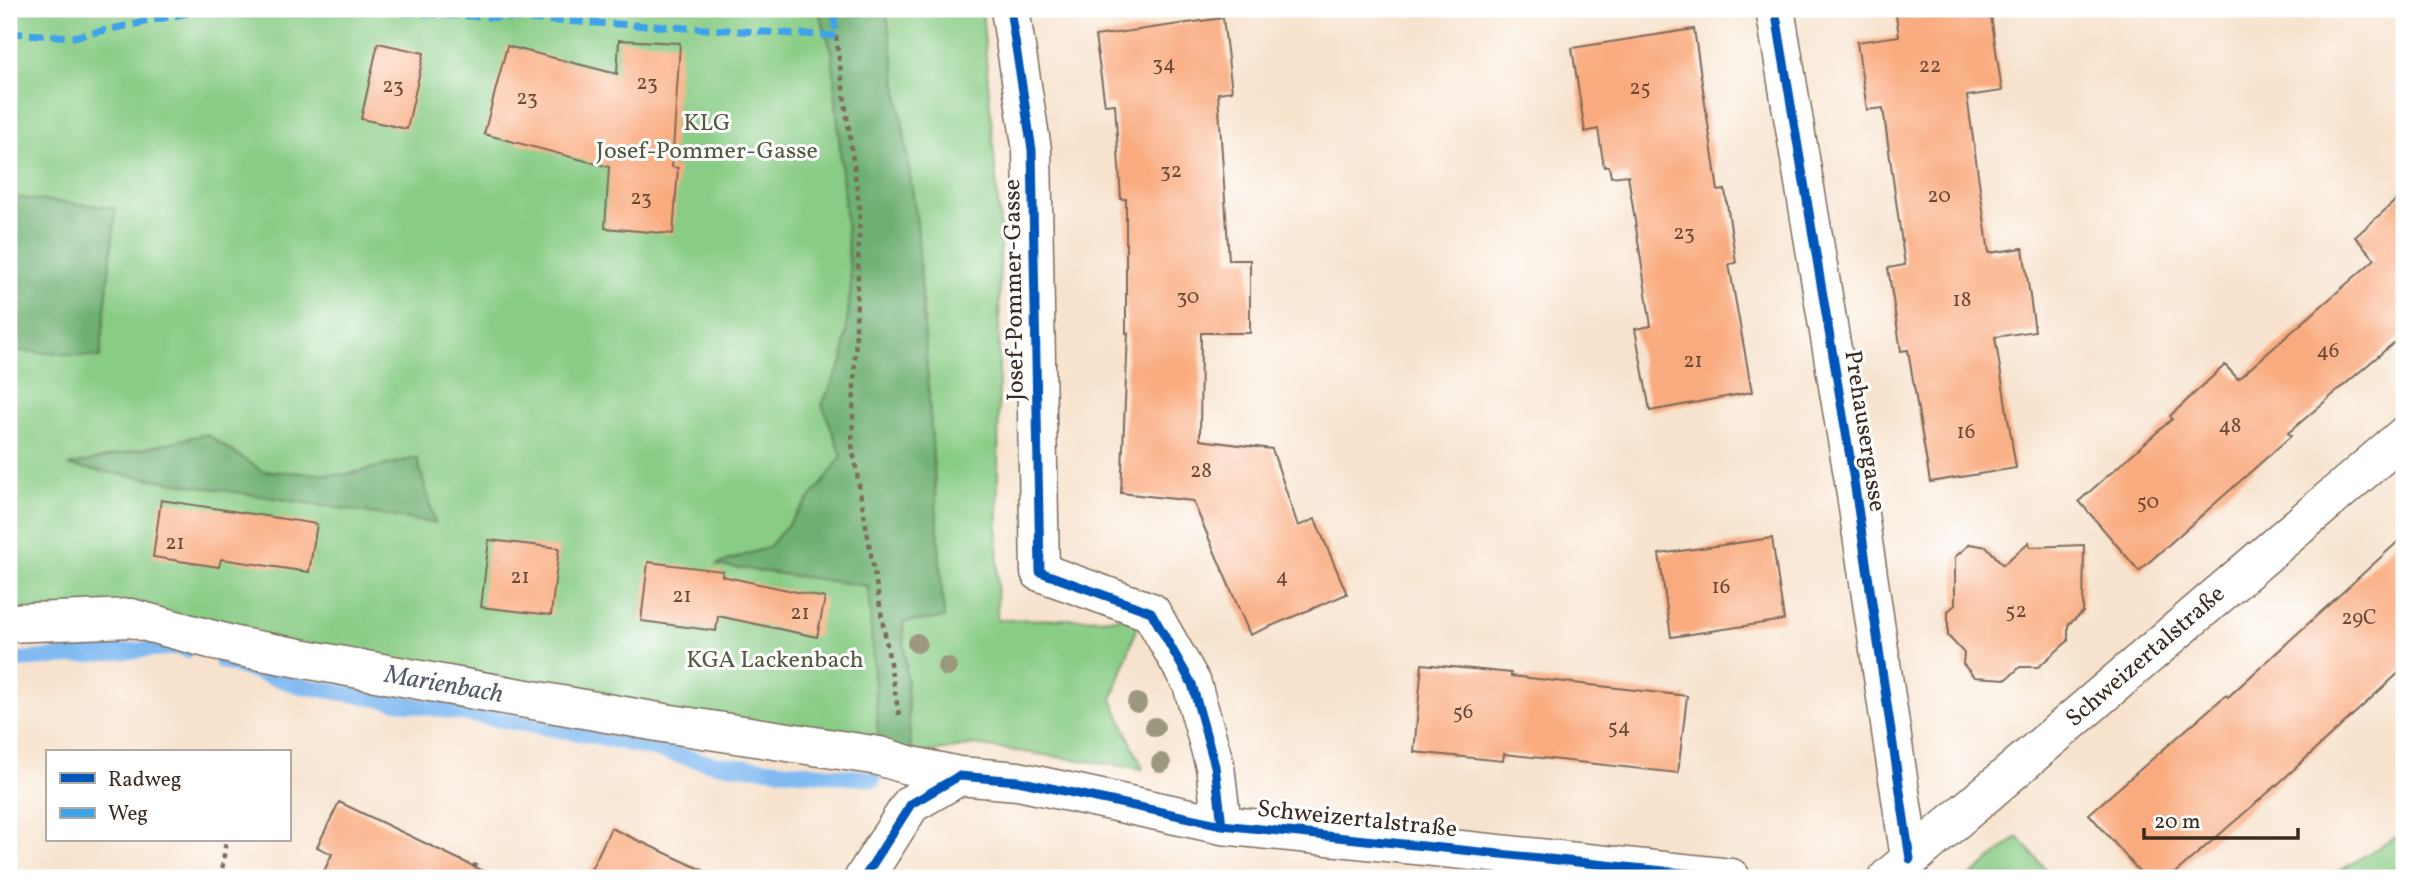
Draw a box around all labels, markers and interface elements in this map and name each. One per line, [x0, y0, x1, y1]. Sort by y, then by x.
house number: 34 [1152, 50, 1176, 79]
house number: 22 [1919, 52, 1941, 81]
house number: 23 [636, 69, 658, 98]
house number: 23 [382, 72, 404, 101]
house number: 25 [1629, 74, 1651, 103]
house number: 23 [516, 84, 538, 113]
park label: KLG Josef-Pommer-Gasse [596, 107, 818, 169]
house number: 32 [1160, 157, 1182, 186]
street label: Josef-Pommer-Gasse [996, 179, 1034, 401]
house number: 20 [1927, 182, 1951, 211]
house number: 23 [630, 184, 652, 213]
house number: 23 [1673, 219, 1695, 248]
house number: 30 [1177, 283, 1199, 312]
house number: 18 [1953, 286, 1971, 315]
house number: 46 [2317, 337, 2339, 366]
house number: 21 [1683, 347, 1703, 376]
street label: Prehausergasse [1834, 348, 1894, 514]
house number: 48 [2219, 412, 2241, 441]
house number: 16 [1957, 418, 1975, 447]
house number: 28 [1190, 457, 1212, 486]
house number: 50 [2137, 488, 2159, 517]
house number: 21 [165, 529, 185, 558]
house number: 21 [510, 563, 530, 592]
house number: 4 [1276, 563, 1288, 592]
house number: 16 [1712, 573, 1730, 602]
street label: Schweizertalstraße [2059, 578, 2233, 736]
house number: 21 [672, 582, 692, 611]
house number: 52 [2005, 597, 2027, 626]
house number: 21 [790, 599, 810, 628]
house number: 29C [2341, 604, 2377, 633]
park label: KGA Lackenbach [686, 644, 864, 678]
water label: Marienbach [381, 657, 506, 713]
house number: 56 [1453, 698, 1473, 727]
house number: 54 [1608, 713, 1630, 742]
legend [46, 750, 290, 842]
text: Radweg [108, 766, 181, 795]
street label: Schweizertalstraße [1255, 793, 1459, 847]
scale bar [2144, 796, 2298, 840]
text: Weg [108, 800, 148, 829]
text: 20 m [2154, 808, 2200, 837]

